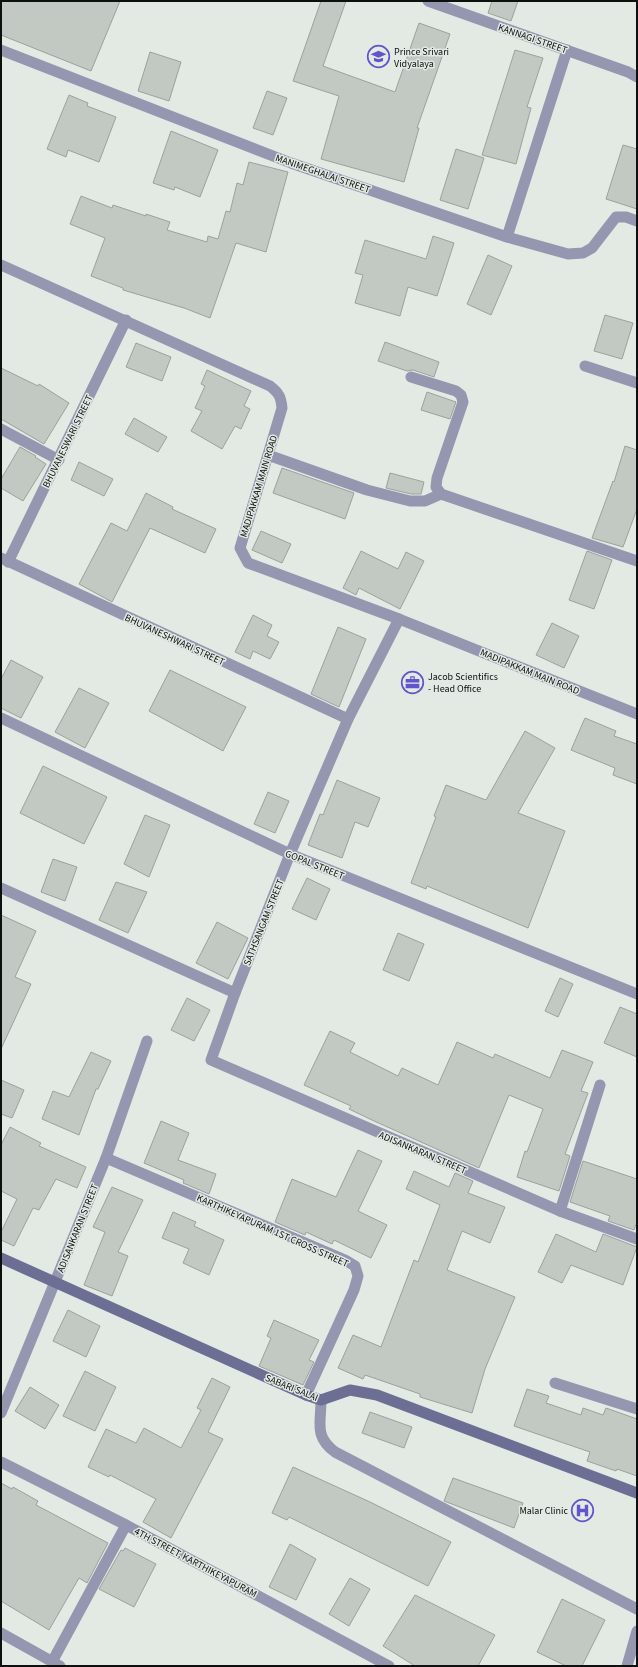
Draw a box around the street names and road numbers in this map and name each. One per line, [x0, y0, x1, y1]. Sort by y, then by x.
street label: KANNAGI STREET [496, 21, 570, 58]
street label: MANIMEGHALAI STREET [273, 151, 373, 197]
street label: BHUVANESWARI STREET [39, 392, 97, 490]
street label: MADIPAKKAM MAIN ROAD [237, 434, 281, 539]
street label: BHUVANESHWARI STREET [122, 611, 227, 669]
street label: MADIPAKKAM MAIN ROAD [478, 646, 581, 698]
street label: GOPAL STREET [283, 847, 347, 883]
street label: SATHSANGAM STREET [240, 876, 288, 968]
street label: ADISANKARAN STREET [377, 1128, 469, 1178]
street label: ADISANKARAN STREET [54, 1181, 102, 1275]
street label: KARTHIKEYAPURAM 1ST CROSS STREET [194, 1191, 351, 1271]
street label: SABARI SALAI [263, 1371, 320, 1405]
street label: 4TH STREET, KARTHIKEYAPURAM [132, 1525, 259, 1601]

